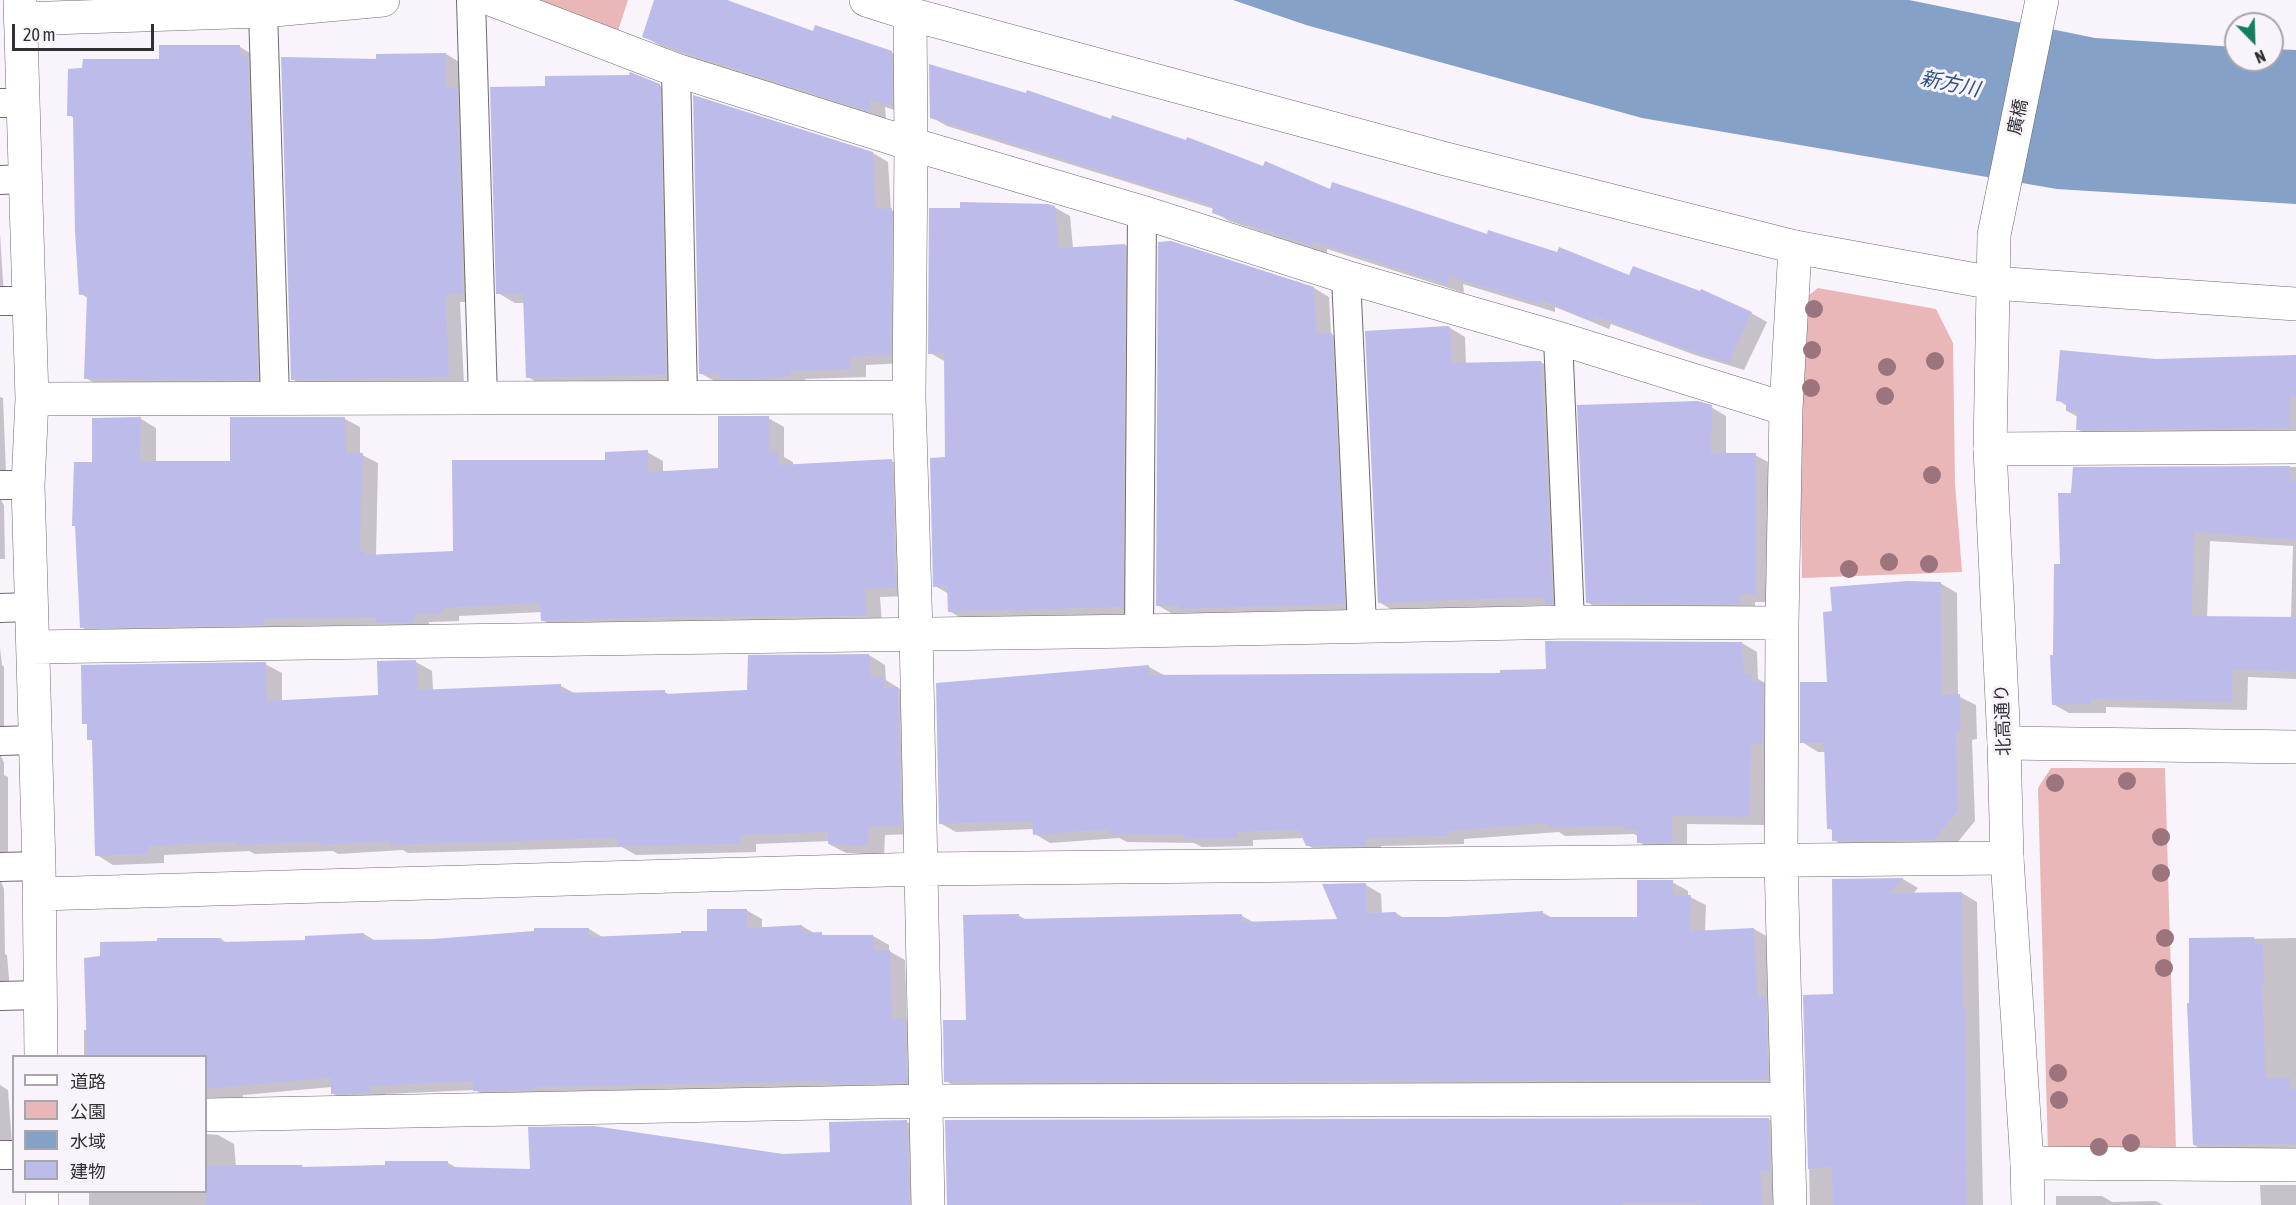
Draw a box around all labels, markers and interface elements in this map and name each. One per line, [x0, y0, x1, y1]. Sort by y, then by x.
scale bar [15, 12, 158, 50]
north arrow [2224, 12, 2284, 72]
text: 20 m [23, 24, 55, 45]
text: N [2252, 47, 2268, 67]
water label: 新方川 [1918, 66, 1982, 102]
street label: 廣橋 [2004, 97, 2032, 137]
street label: 北高通り [1991, 684, 2015, 756]
legend [12, 1055, 207, 1193]
text: 道路 [70, 1071, 106, 1092]
text: 公園 [70, 1101, 106, 1122]
text: 水域 [70, 1131, 106, 1152]
text: 建物 [70, 1161, 106, 1182]

